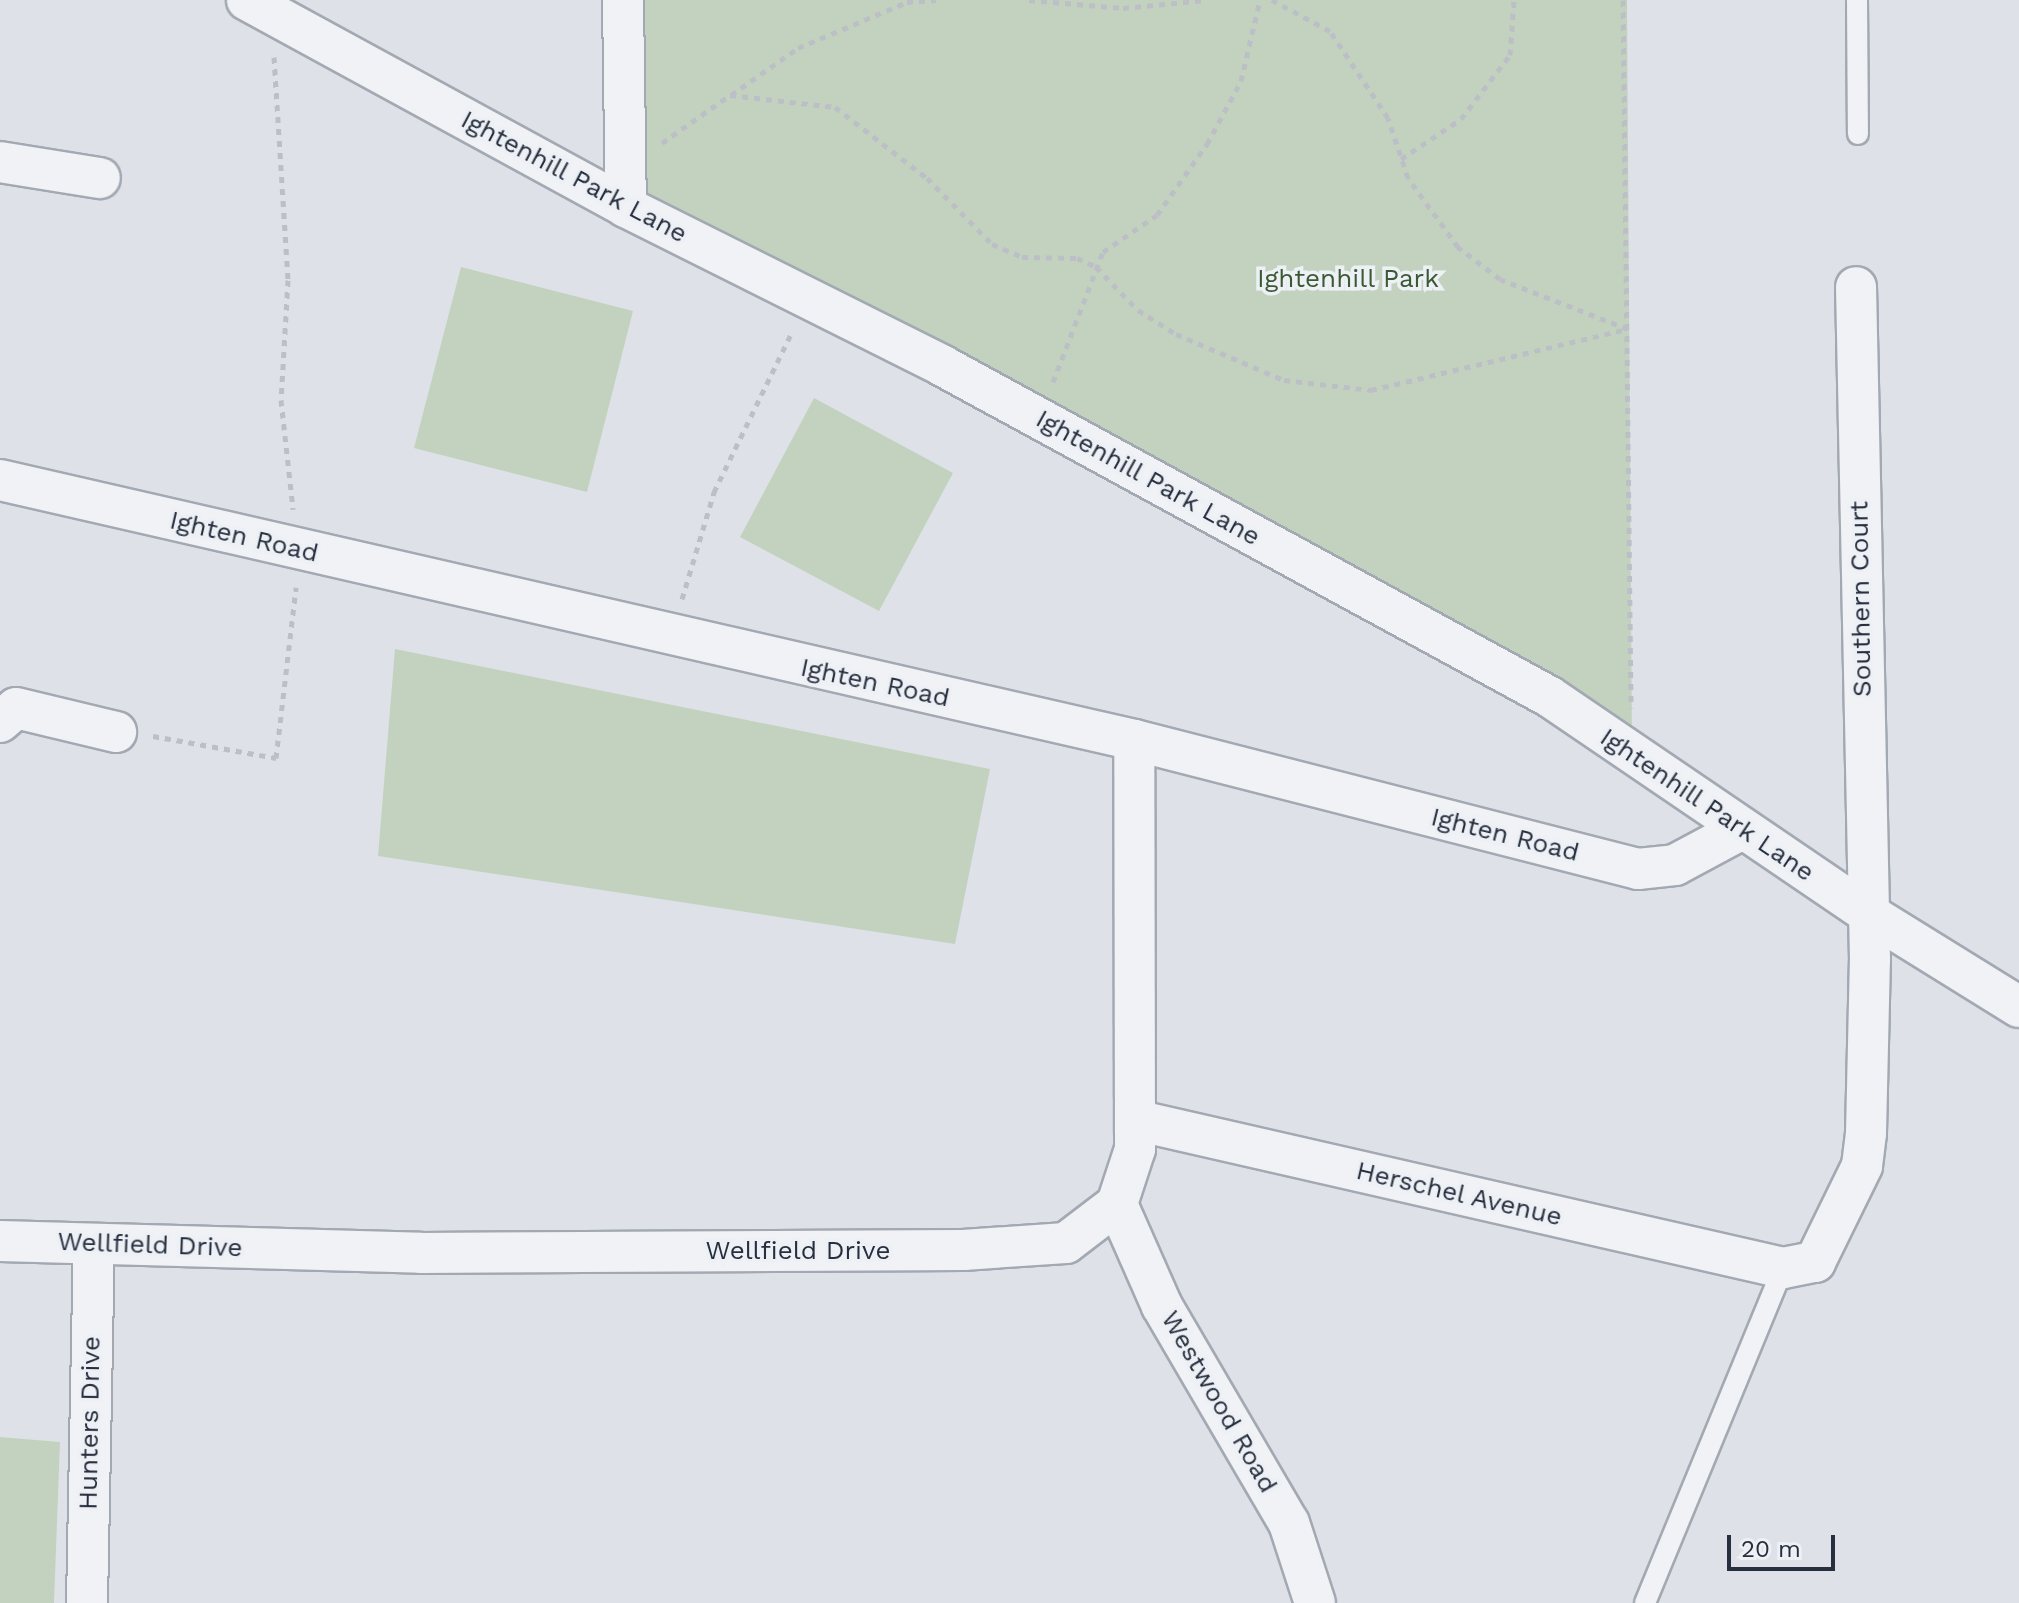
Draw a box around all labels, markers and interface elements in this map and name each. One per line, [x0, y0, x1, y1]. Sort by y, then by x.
street label: Ightenhill Park Lane [455, 104, 693, 250]
park label: Ightenhill Park [1257, 263, 1439, 295]
street label: Ightenhill Park Lane [1030, 403, 1266, 553]
street label: Southern Court [1844, 501, 1878, 697]
street label: Ighten Road [167, 505, 321, 569]
street label: Ighten Road [798, 652, 952, 714]
street label: Ightenhill Park Lane [1593, 721, 1821, 889]
street label: Ighten Road [1428, 802, 1582, 868]
street label: Herschel Avenue [1352, 1155, 1566, 1233]
street label: Wellfield Drive [57, 1226, 243, 1264]
street label: Wellfield Drive [706, 1235, 890, 1267]
street label: Westwood Road [1154, 1305, 1284, 1499]
street label: Hunters Drive [73, 1336, 107, 1510]
scale bar [1731, 1519, 1839, 1569]
text: 20 m [1741, 1535, 1801, 1563]

